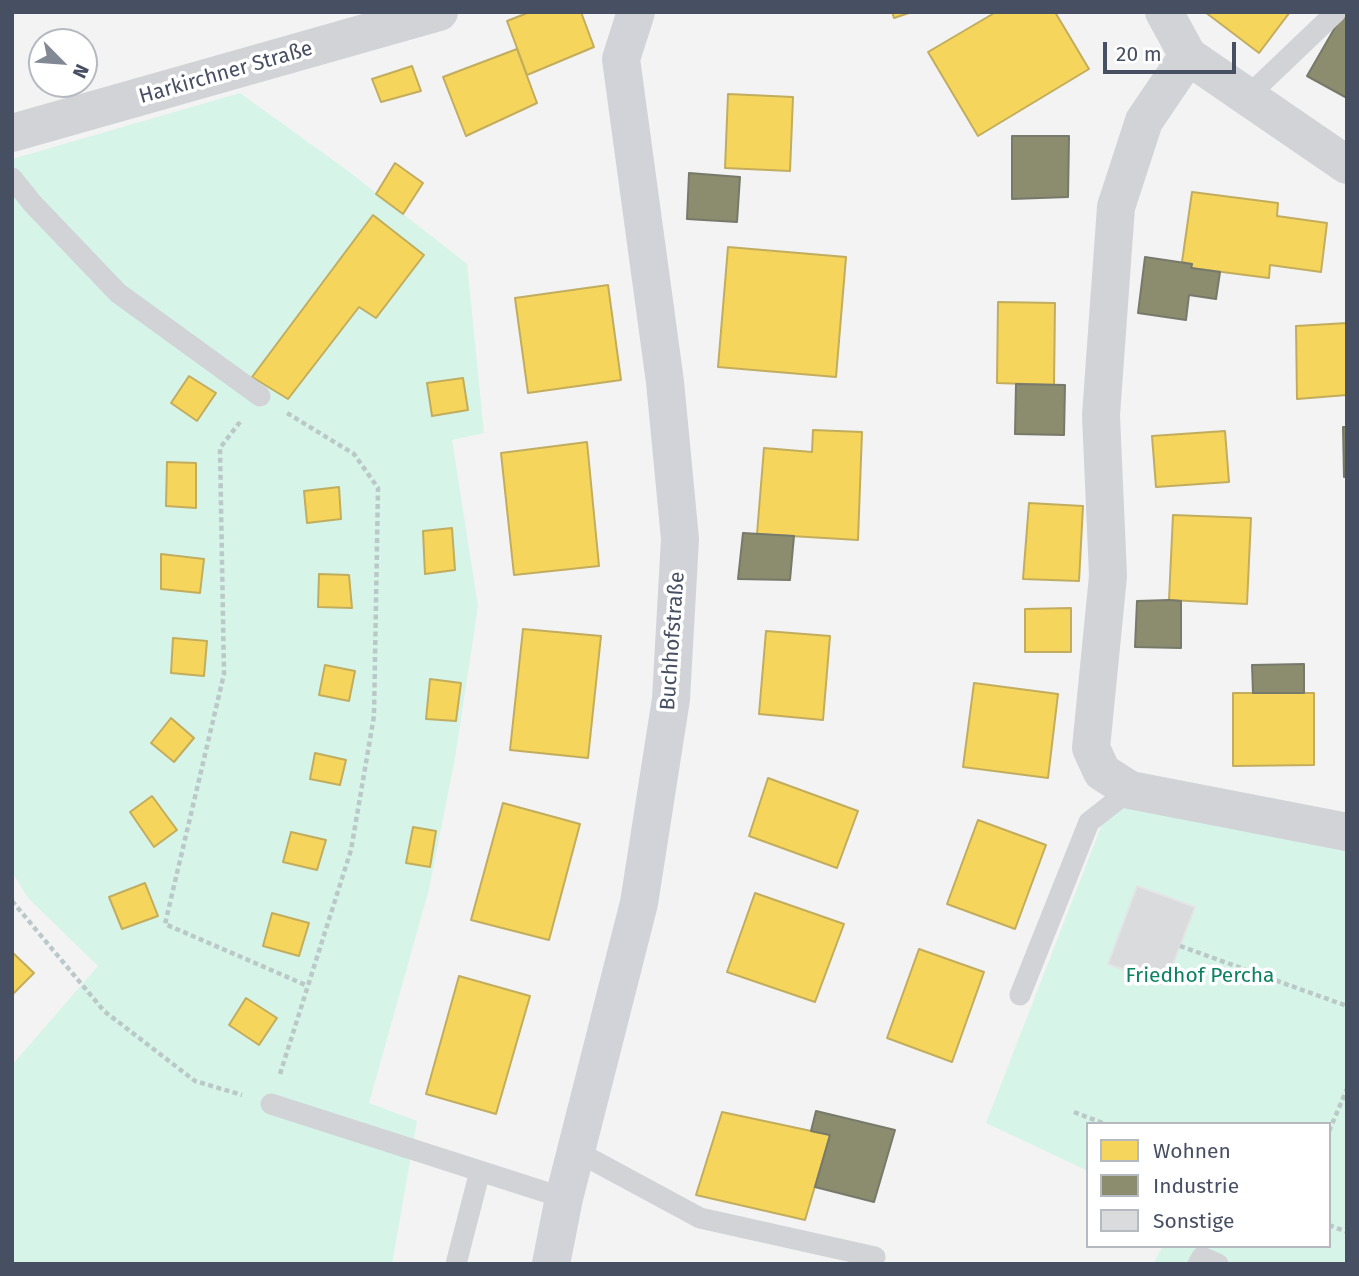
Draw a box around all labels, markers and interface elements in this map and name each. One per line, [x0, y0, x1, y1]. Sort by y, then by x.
north arrow [28, 28, 98, 98]
scale bar [1107, 28, 1240, 72]
street label: Harkirchner Straße [136, 36, 316, 110]
text: 20 m [1116, 41, 1162, 67]
text: N [68, 61, 94, 82]
street label: Buchhofstraße [656, 571, 690, 711]
park label: Friedhof Percha [1125, 963, 1275, 989]
legend [1086, 1122, 1331, 1248]
text: Wohnen [1153, 1138, 1231, 1164]
text: Industrie [1153, 1173, 1239, 1199]
text: Sonstige [1153, 1208, 1234, 1234]

